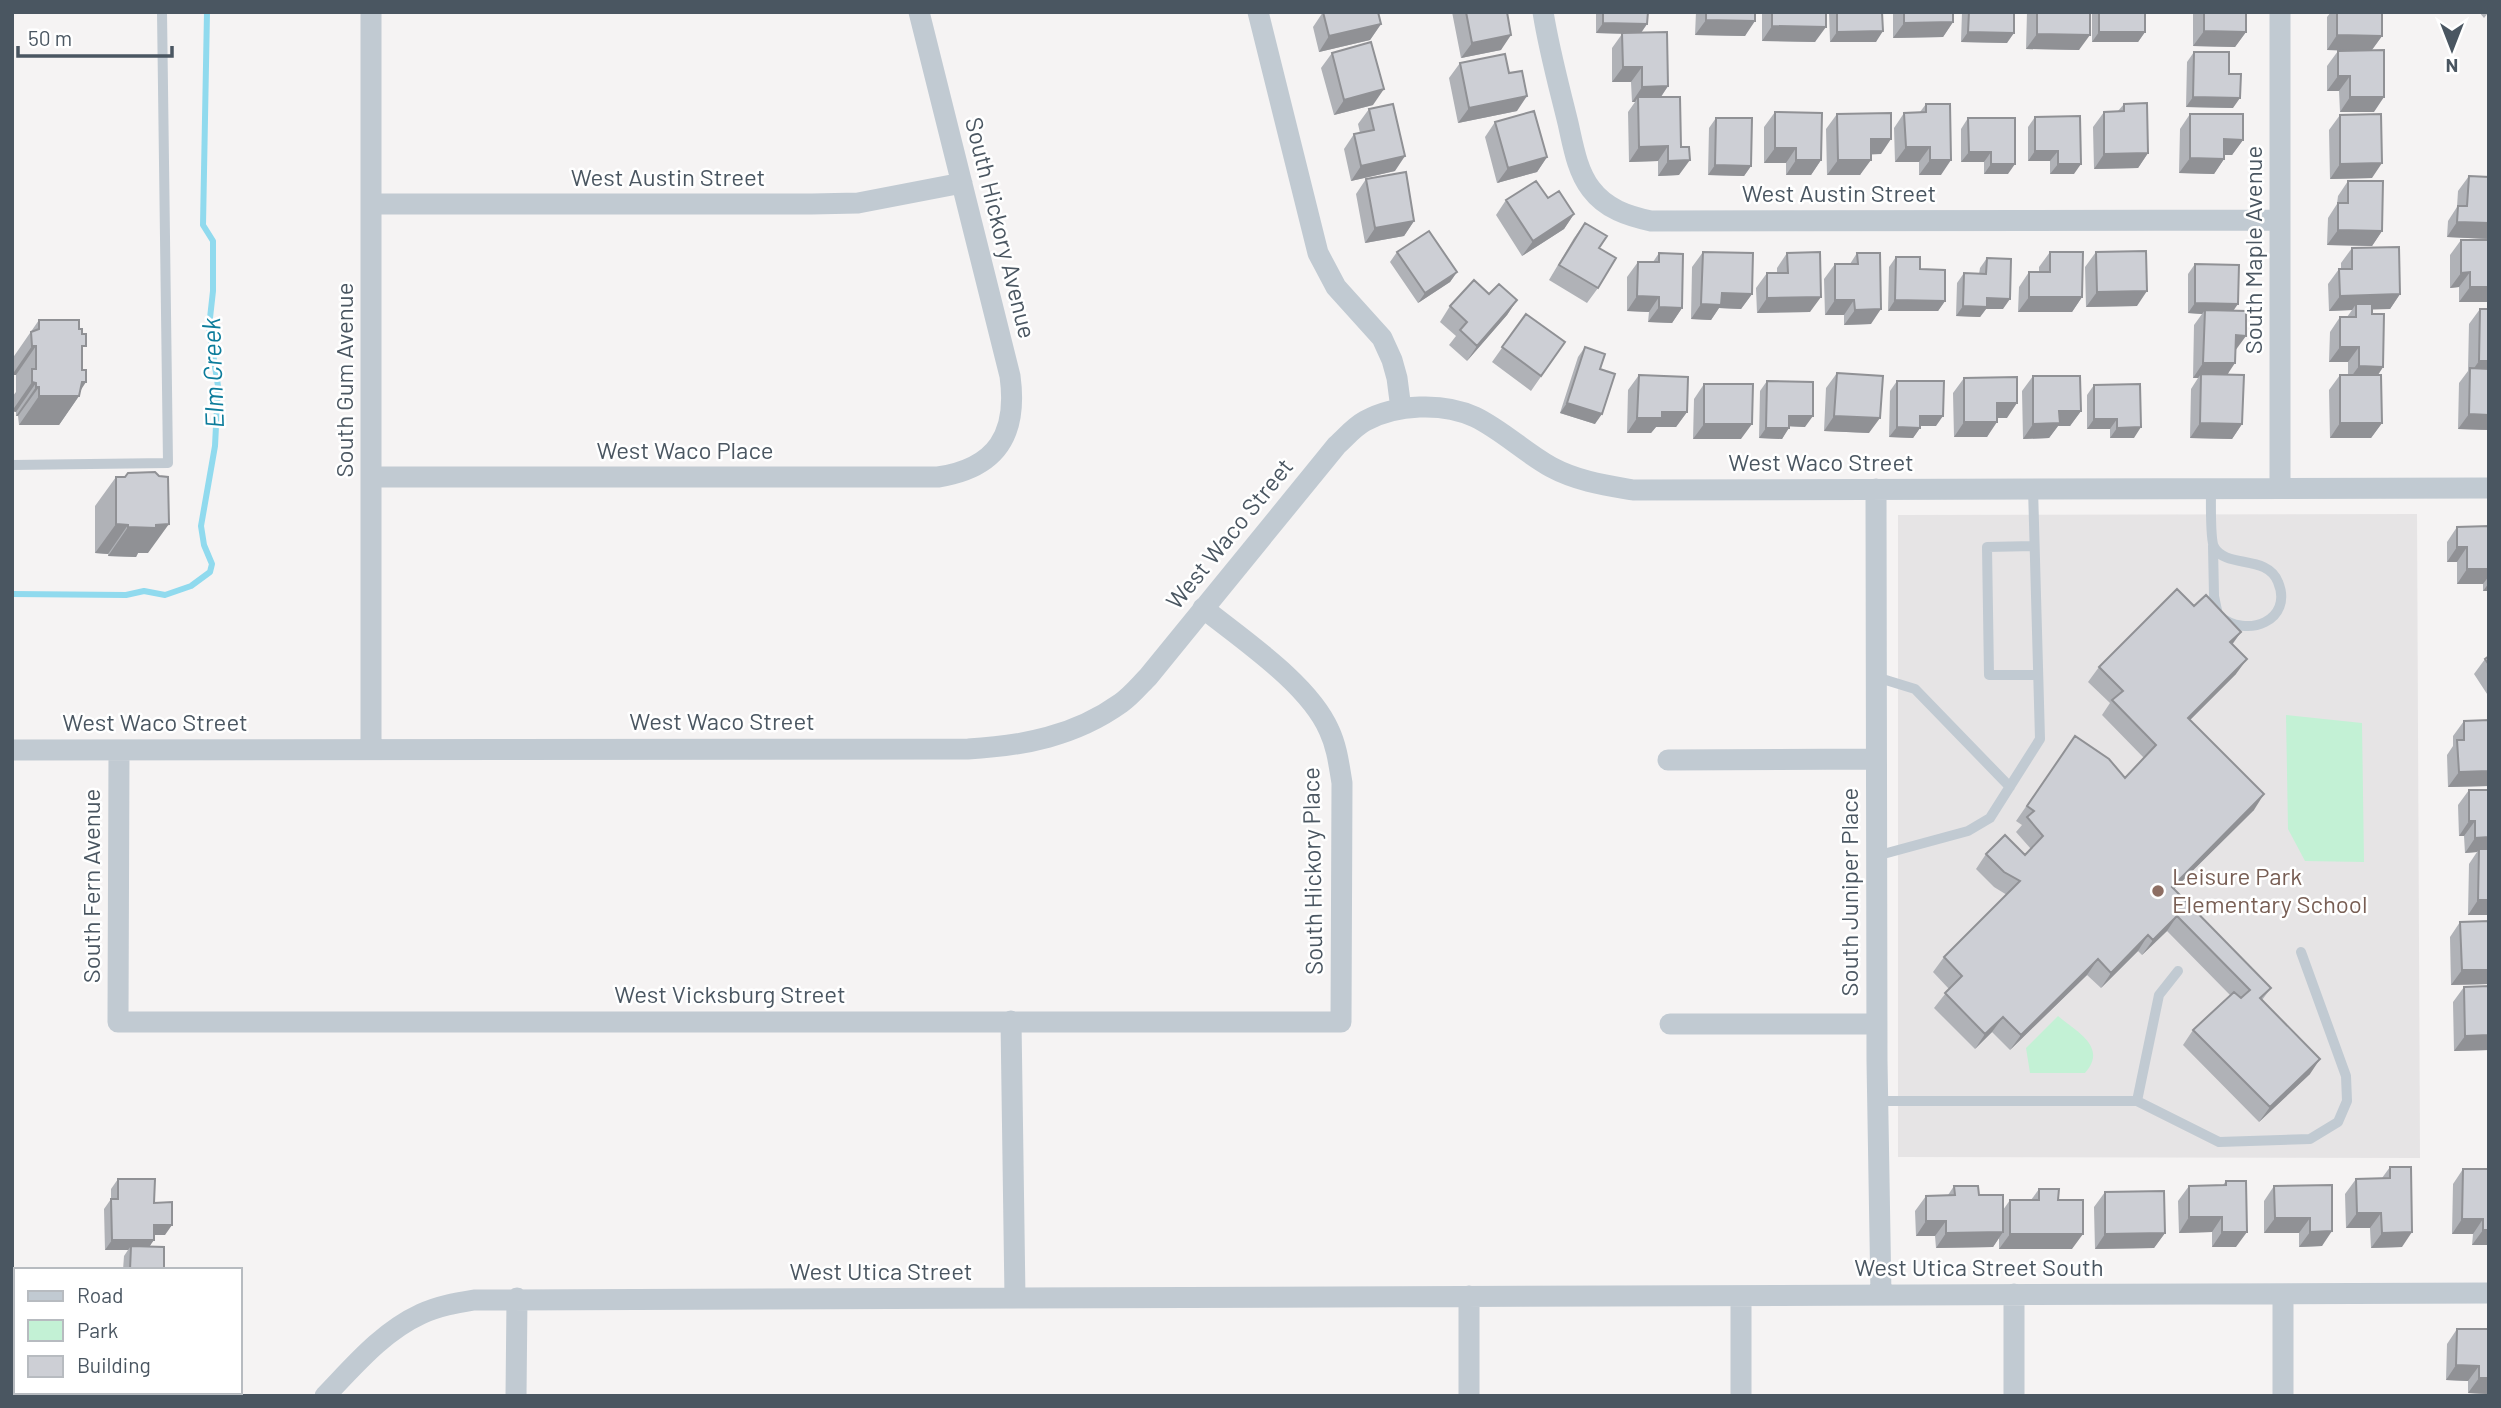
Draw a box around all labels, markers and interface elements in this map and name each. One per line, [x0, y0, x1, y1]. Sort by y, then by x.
scale bar [18, 14, 172, 58]
north arrow [2417, 14, 2487, 84]
text: 50 m [28, 25, 72, 50]
text: N [2446, 55, 2458, 78]
street label: South Hickory Avenue [960, 114, 1043, 341]
street label: South Maple Avenue [2238, 146, 2267, 354]
street label: West Austin Street [571, 162, 765, 191]
street label: West Austin Street [1742, 178, 1936, 207]
street label: South Gum Avenue [329, 283, 358, 477]
water label: Elm Creek [194, 317, 229, 429]
street label: West Waco Place [596, 435, 774, 464]
street label: West Waco Street [1728, 447, 1914, 476]
street label: West Waco Street [1159, 452, 1298, 614]
street label: West Waco Street [629, 706, 815, 735]
street label: West Waco Street [62, 707, 248, 736]
street label: South Hickory Place [1295, 767, 1328, 975]
street label: South Juniper Place [1834, 788, 1863, 996]
street label: South Fern Avenue [76, 789, 105, 983]
place label: Leisure Park Elementary School [2172, 861, 2367, 918]
marker: Leisure Park Elementary School [2150, 883, 2166, 899]
street label: West Vicksburg Street [614, 979, 846, 1008]
street label: West Utica Street South [1854, 1252, 2104, 1281]
street label: West Utica Street [790, 1256, 973, 1285]
legend [14, 1268, 242, 1394]
text: Road [77, 1282, 123, 1307]
text: Park [77, 1317, 118, 1342]
text: Building [77, 1352, 151, 1377]

